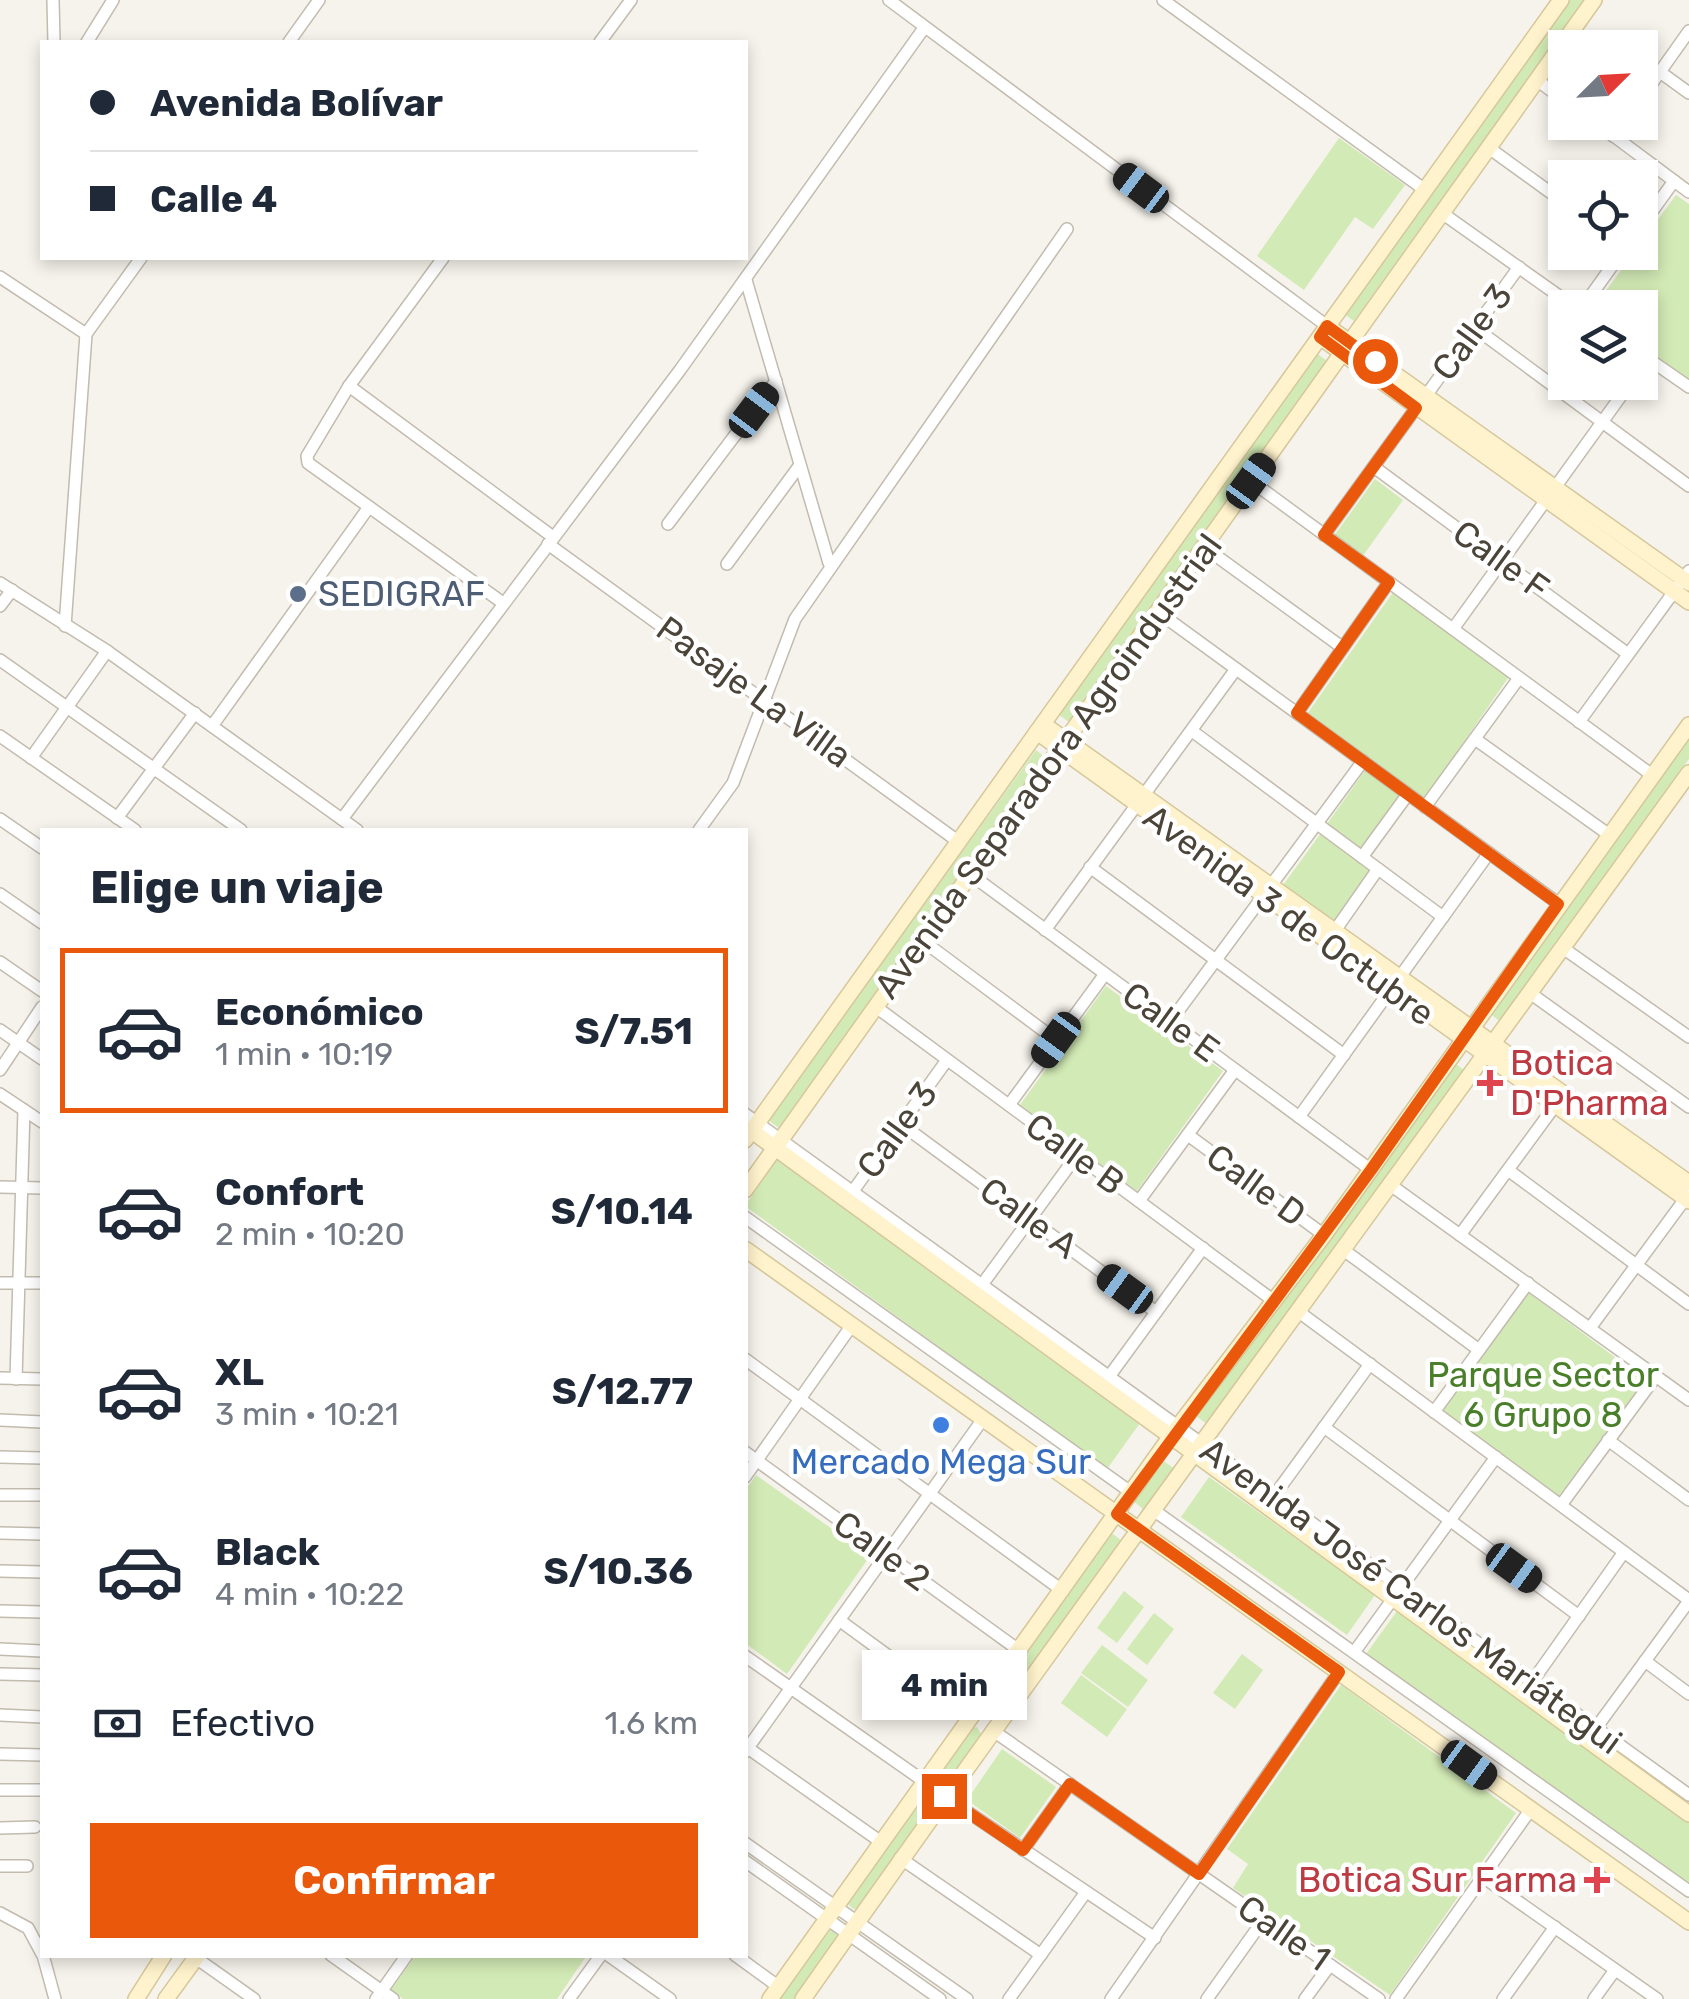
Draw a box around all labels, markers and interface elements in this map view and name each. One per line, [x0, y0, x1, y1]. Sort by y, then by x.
north arrow [1548, 30, 1658, 140]
map controls [1548, 30, 1658, 400]
text: Avenida Bolívar [150, 80, 443, 126]
car [1108, 158, 1174, 218]
button: locate [1548, 160, 1658, 270]
text: Calle 4 [150, 176, 277, 222]
street label: Calle 3 [1423, 276, 1521, 388]
button: layers [1548, 290, 1658, 400]
route start [1353, 339, 1398, 384]
car [724, 377, 784, 443]
car [1221, 448, 1281, 514]
street label: Calle F [1445, 511, 1557, 609]
street label: Avenida Separadora Agroindustrial [865, 526, 1231, 1006]
place label: SEDIGRAF [318, 573, 485, 615]
marker: SEDIGRAF [287, 583, 309, 605]
street label: Pasaje La Villa [648, 607, 860, 777]
street label: Avenida 3 de Octubre [1136, 795, 1442, 1035]
text: Elige un viaje [90, 861, 384, 914]
street label: Calle E [1115, 973, 1227, 1071]
icon: car [95, 986, 185, 1076]
text: Económico [215, 989, 424, 1035]
car [1026, 1007, 1086, 1073]
text: S/7.51 [574, 1008, 693, 1054]
text: 1 min · 10:19 [215, 1035, 393, 1073]
place label: Botica D'Pharma [1510, 1042, 1669, 1124]
marker: Botica D'Pharma [1479, 1072, 1501, 1094]
street label: Calle 3 [848, 1074, 946, 1186]
street label: Calle B [1018, 1104, 1132, 1204]
street label: Calle D [1198, 1135, 1314, 1235]
icon: car [95, 1166, 185, 1256]
text: Confort [215, 1169, 364, 1215]
street label: Calle A [972, 1169, 1086, 1267]
text: S/10.14 [551, 1188, 693, 1234]
text: 2 min · 10:20 [215, 1215, 405, 1253]
car [1092, 1259, 1158, 1319]
icon: car [95, 1346, 185, 1436]
text: XL [215, 1349, 264, 1395]
park label: Parque Sector 6 Grupo 8 [1427, 1354, 1659, 1436]
text: S/12.77 [552, 1368, 693, 1414]
text: 3 min · 10:21 [215, 1395, 399, 1433]
marker: Mercado Mega Sur [930, 1414, 952, 1436]
street label: Avenida José Carlos Mariátegui [1192, 1429, 1630, 1763]
place label: Mercado Mega Sur [791, 1441, 1091, 1483]
street label: Calle 2 [826, 1502, 938, 1600]
icon: car [95, 1526, 185, 1616]
text: Black [215, 1529, 320, 1575]
car [1481, 1538, 1547, 1598]
text: S/10.36 [543, 1548, 693, 1594]
text: 4 min · 10:22 [215, 1575, 404, 1613]
callout: 4 min [862, 1651, 1026, 1721]
text: 4 min [901, 1666, 988, 1704]
icon: cash [90, 1696, 145, 1751]
text: Efectivo [170, 1700, 315, 1746]
text: 1.6 km [605, 1704, 698, 1742]
car [1436, 1735, 1502, 1795]
route end [922, 1774, 967, 1819]
button: Confirmar [90, 1823, 698, 1938]
place label: Botica Sur Farma [1298, 1859, 1577, 1901]
marker: Botica Sur Farma [1586, 1869, 1608, 1891]
street label: Calle 1 [1230, 1886, 1338, 1980]

